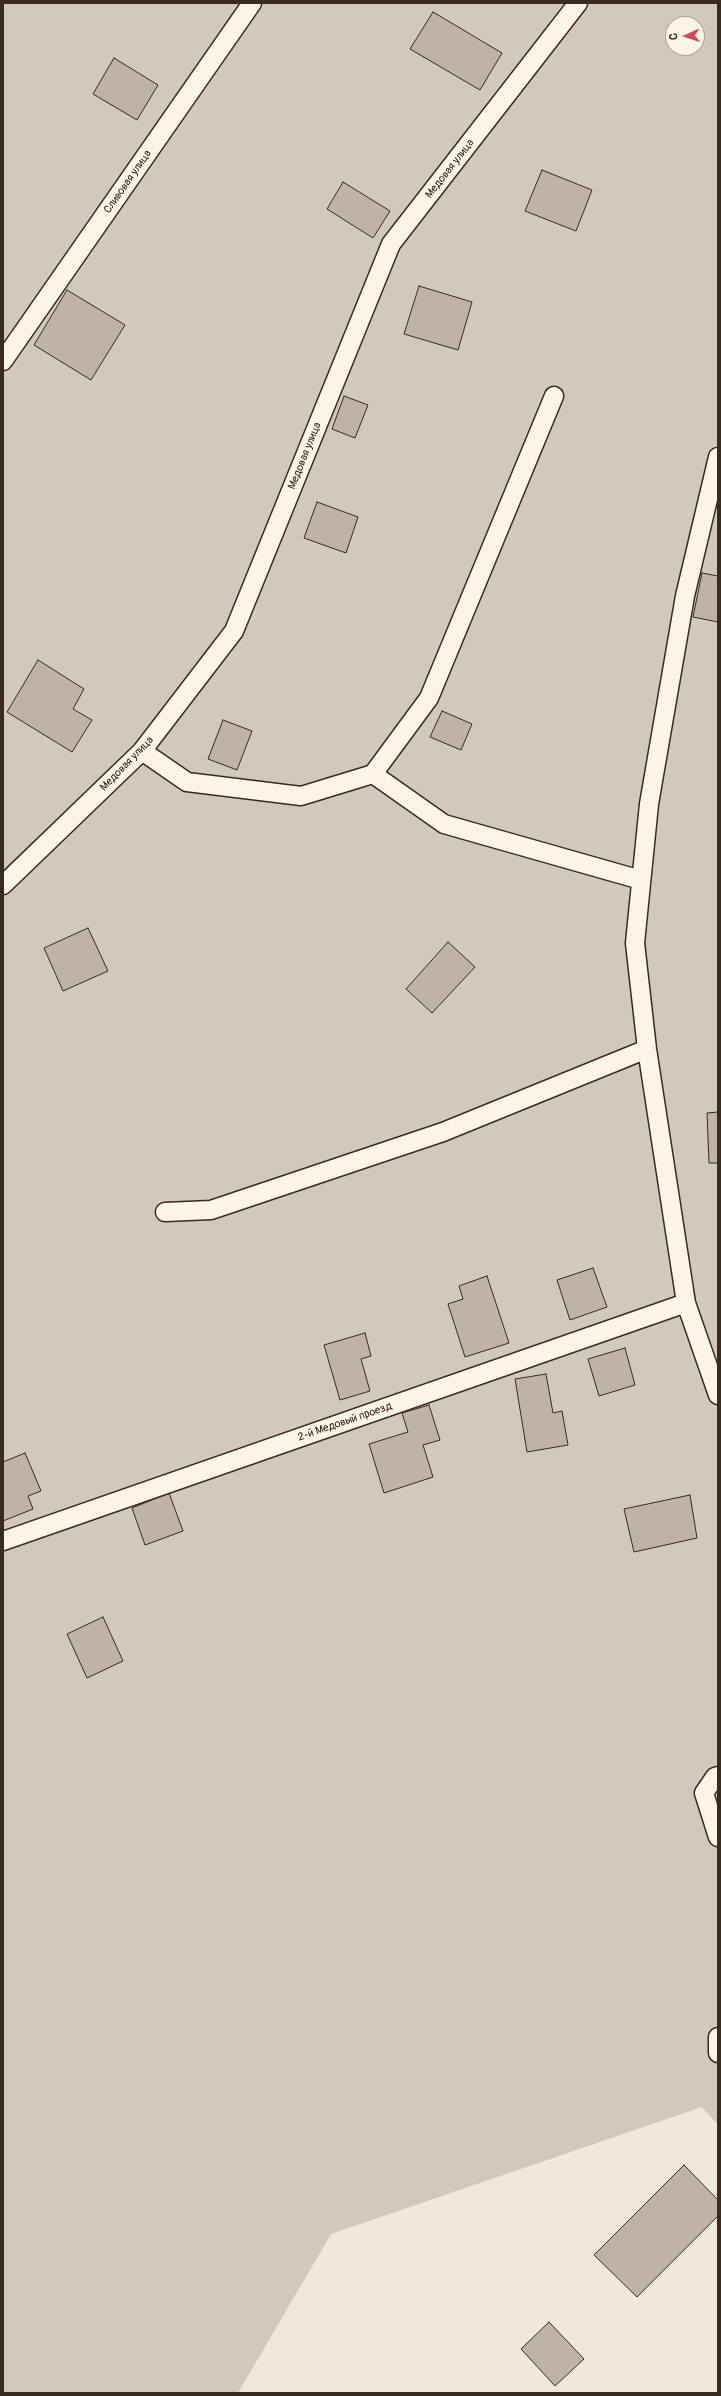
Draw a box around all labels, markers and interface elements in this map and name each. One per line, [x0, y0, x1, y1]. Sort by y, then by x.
north arrow [665, 16, 705, 56]
text: С [667, 33, 680, 40]
street label: Медовая улица [423, 137, 477, 201]
street label: Сливовая улица [101, 148, 155, 216]
street label: Медовая улица [286, 420, 324, 492]
street label: Медовая улица [97, 734, 157, 794]
street label: 2-й Медовый проезд [296, 1400, 394, 1444]

